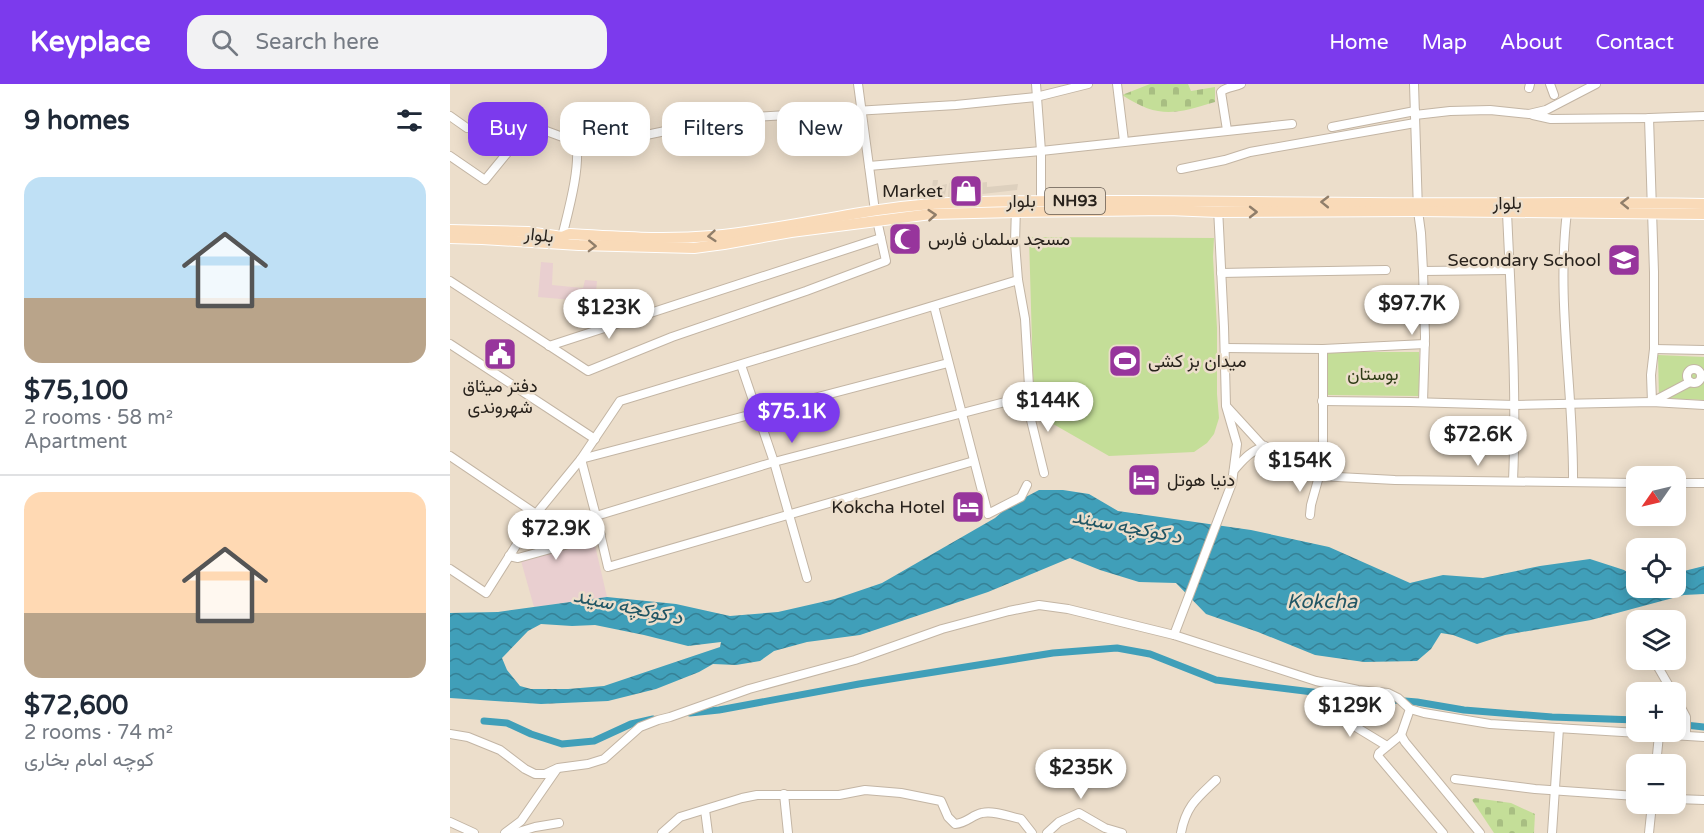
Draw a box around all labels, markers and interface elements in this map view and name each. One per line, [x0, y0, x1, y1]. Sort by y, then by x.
search box [187, 15, 607, 69]
text: Keyplace [30, 25, 151, 59]
icon: search [208, 26, 241, 59]
text: Search here [256, 29, 379, 55]
text: Home [1329, 30, 1389, 55]
text: Map [1422, 30, 1467, 55]
text: About [1500, 30, 1562, 55]
text: Contact [1595, 30, 1674, 55]
chip: Buy [468, 102, 548, 156]
chip: Rent [560, 102, 650, 156]
chip: Filters [662, 102, 765, 156]
chip: New [777, 102, 864, 156]
icon: filters [393, 104, 426, 137]
text: 9 homes [24, 105, 130, 136]
shop icon: Market [948, 173, 984, 209]
place label: Market [882, 180, 943, 202]
road number: NH93 [1045, 188, 1105, 214]
street label: بلوار [1005, 190, 1036, 212]
street label: بلوار [1491, 192, 1522, 214]
one-way arrow [1320, 196, 1329, 208]
one-way arrow [1620, 197, 1629, 209]
one-way arrow [1248, 206, 1257, 218]
one-way arrow [927, 208, 936, 221]
icon: home [171, 216, 279, 324]
mosque icon: مسجد سلمان فارس [887, 221, 923, 257]
street label: بلوار [522, 222, 555, 247]
place label: مسجد سلمان فارس [928, 228, 1070, 250]
one-way arrow [707, 229, 717, 242]
one-way arrow [588, 239, 597, 252]
school or university icon: Secondary School [1606, 242, 1642, 278]
place label: Secondary School [1448, 249, 1601, 271]
pin: $97.7K [1363, 285, 1461, 336]
pin: $123K [567, 289, 651, 340]
text: $97.7K [1378, 292, 1446, 316]
text: $123K [577, 296, 641, 320]
public building icon: دفتر میثاق شهروندی [482, 336, 518, 372]
sports icon: میدان بز کشی [1107, 343, 1143, 379]
place label: میدان بز کشی [1148, 350, 1247, 372]
park label: بوستان [1347, 363, 1399, 385]
text: $75,100 [24, 375, 128, 406]
place label: دفتر میثاق شهروندی [462, 375, 538, 418]
pin: $144K [1006, 382, 1090, 433]
text: $144K [1016, 389, 1080, 413]
pin: $75.1K [743, 393, 841, 444]
text: $75.1K [758, 400, 826, 424]
text: 2 rooms · 58 m² [24, 406, 173, 430]
pin: $72.6K [1429, 416, 1527, 467]
text: $72.6K [1444, 423, 1512, 447]
text: Apartment [24, 430, 127, 454]
pin: $154K [1258, 442, 1342, 493]
text: $154K [1268, 449, 1332, 473]
hotel icon: دنیا هوتل [1126, 462, 1162, 498]
north arrow [1626, 466, 1686, 526]
map controls [1626, 466, 1686, 814]
place label: دنیا هوتل [1167, 469, 1235, 491]
hotel icon: Kokcha Hotel [950, 489, 986, 525]
place label: Kokcha Hotel [831, 496, 945, 518]
water label: د کوکچه سیند [1070, 505, 1184, 550]
pin: $72.9K [507, 510, 605, 561]
text: $72.9K [522, 517, 590, 541]
icon: home [171, 531, 279, 639]
button: locate [1626, 538, 1686, 598]
water label: د کوکچه سیند [571, 584, 685, 631]
water label: Kokcha [1287, 590, 1358, 614]
button: layers [1626, 610, 1686, 670]
button: + [1626, 682, 1686, 742]
pin: $129K [1308, 687, 1392, 738]
text: $72,600 [24, 690, 128, 721]
text: $129K [1318, 694, 1382, 718]
text: 2 rooms · 74 m² [24, 721, 173, 745]
text: کوچه امام بخاری [24, 748, 154, 772]
pin: $235K [1039, 749, 1123, 800]
button: − [1626, 754, 1686, 814]
text: $235K [1049, 756, 1113, 780]

